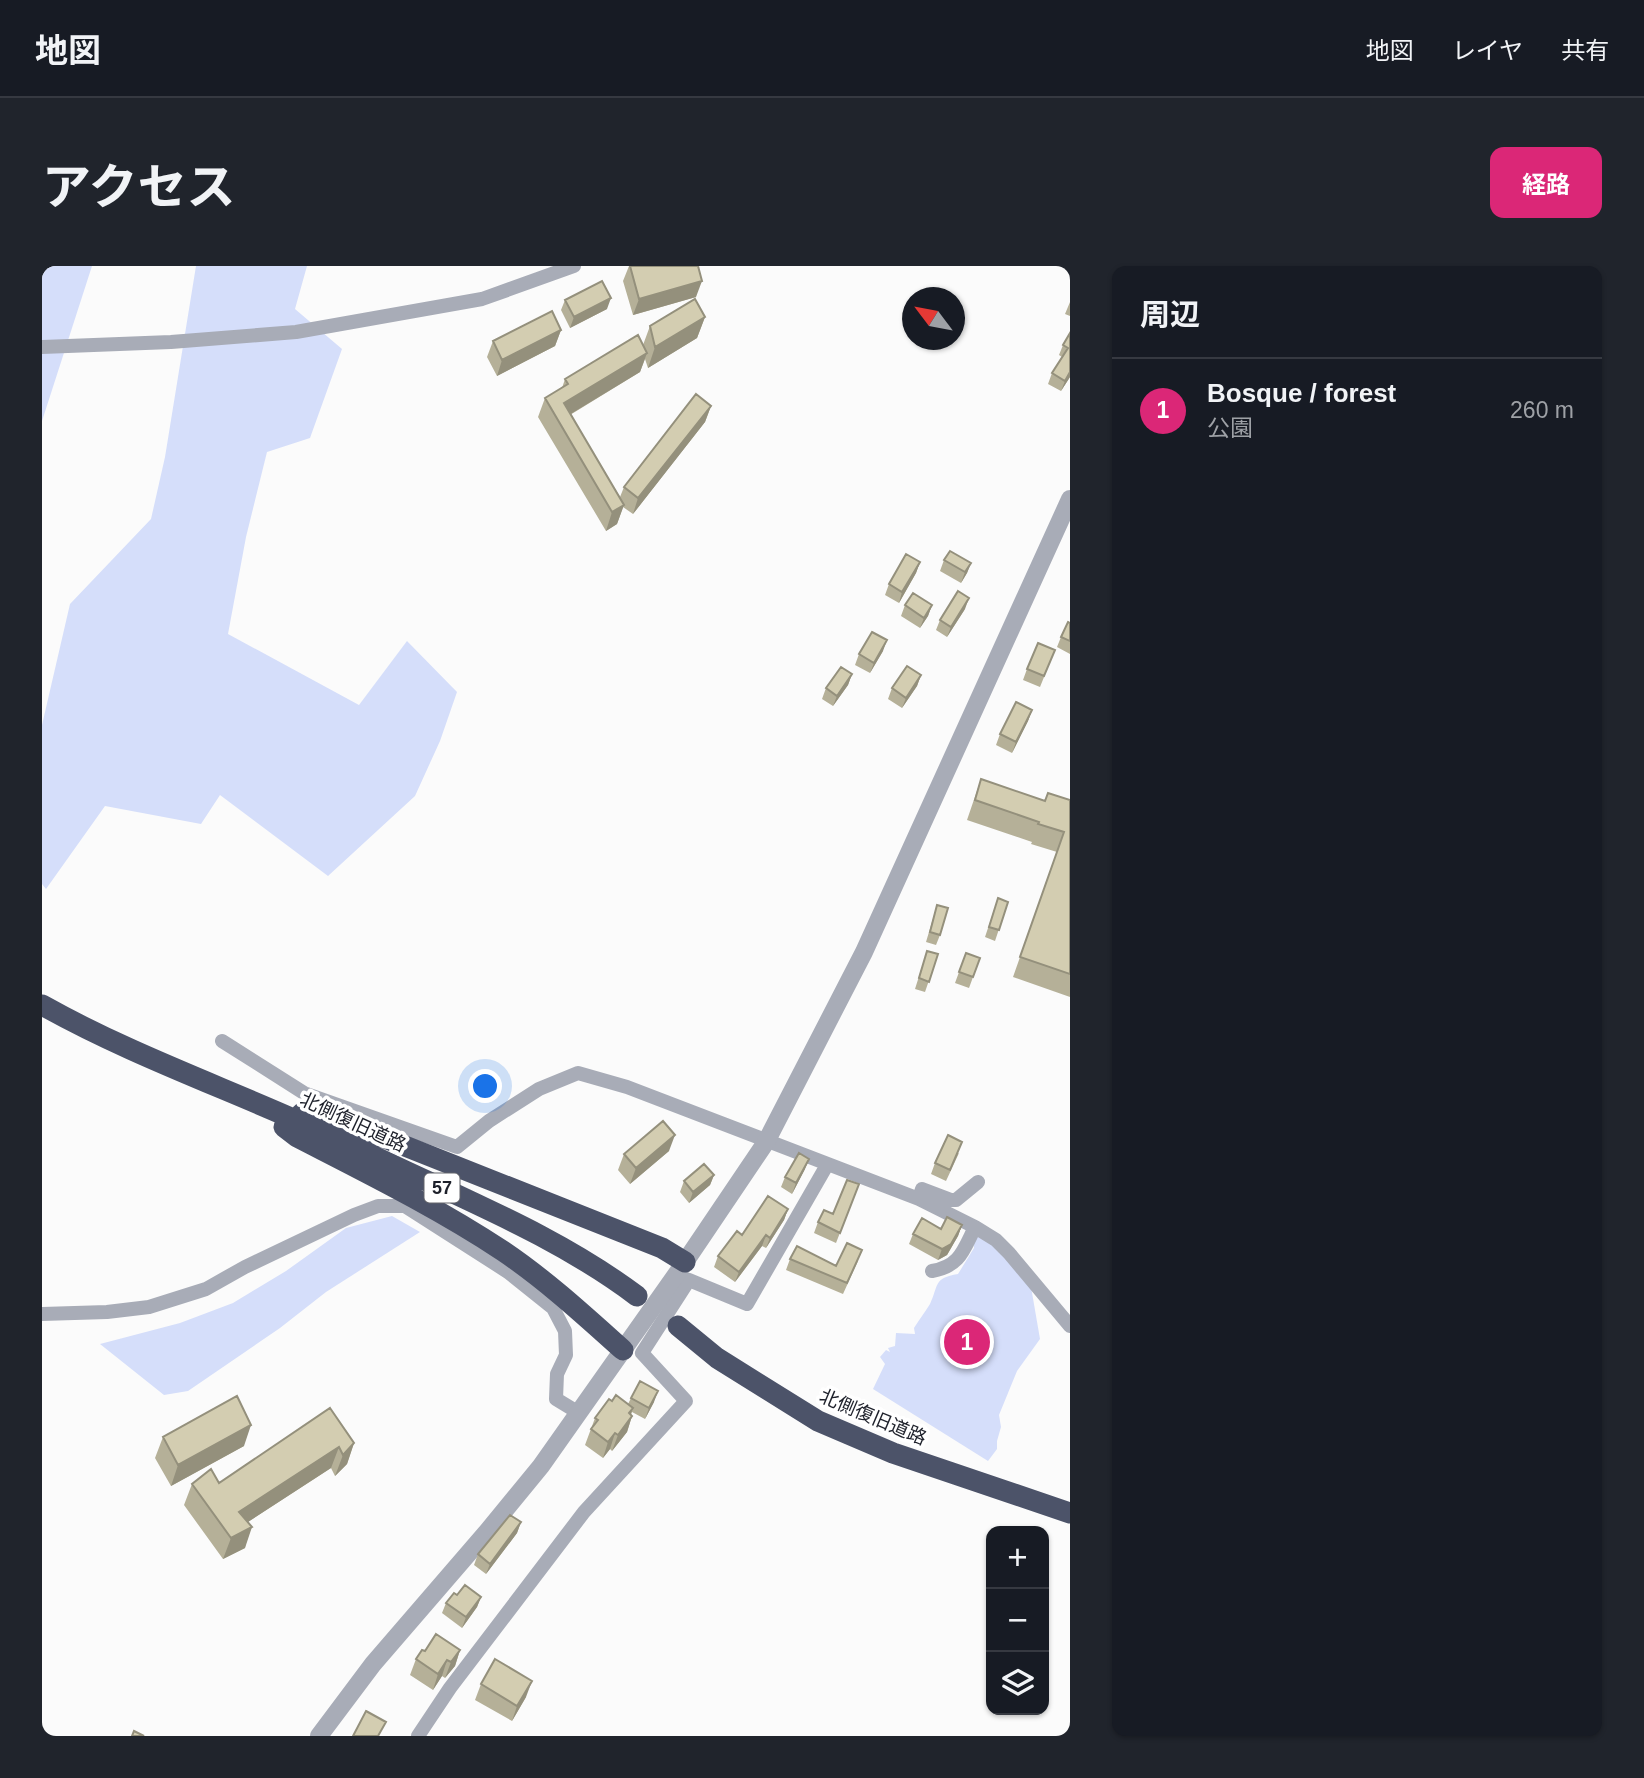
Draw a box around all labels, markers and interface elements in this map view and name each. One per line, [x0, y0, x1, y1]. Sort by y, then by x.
text: 地図 [35, 32, 101, 69]
text: 地図 [1366, 37, 1414, 64]
text: レイヤ [1452, 37, 1523, 64]
text: 共有 [1561, 37, 1609, 64]
button: 経路 [1490, 147, 1602, 218]
text: アクセス [42, 160, 236, 214]
north arrow [902, 287, 965, 350]
text: 周辺 [1140, 298, 1200, 331]
text: Bosque / forest [1207, 378, 1396, 408]
text: 1 [1157, 397, 1169, 423]
text: 260 m [1510, 397, 1574, 423]
text: 公園 [1207, 415, 1253, 441]
your location [468, 1069, 502, 1103]
street label: 北側復旧道路 [297, 1088, 409, 1156]
road number: 57 [424, 1174, 460, 1203]
pin: 1 [944, 1316, 990, 1368]
street label: 北側復旧道路 [816, 1385, 930, 1449]
map controls [986, 1526, 1049, 1715]
button: + [986, 1526, 1049, 1589]
button: − [986, 1589, 1049, 1652]
button: layers [986, 1652, 1049, 1715]

